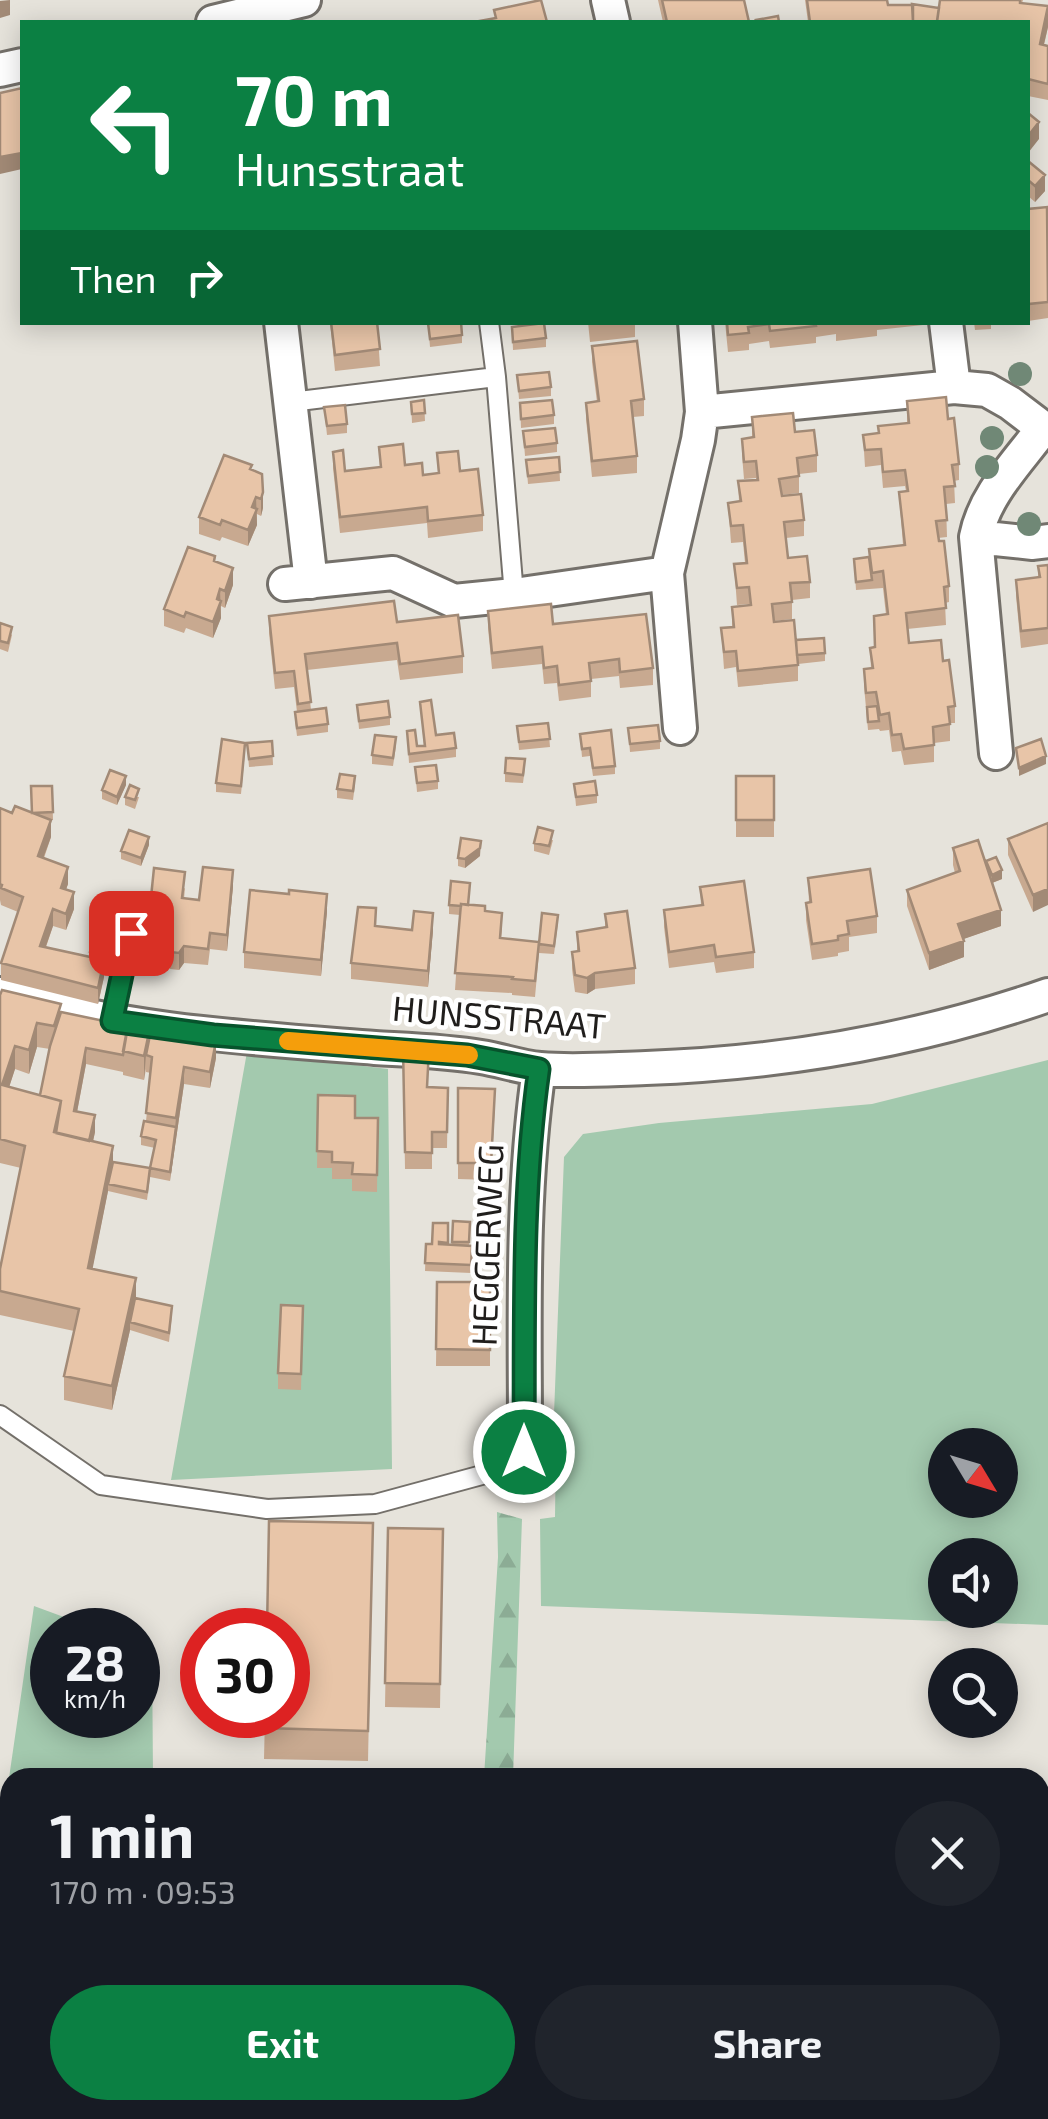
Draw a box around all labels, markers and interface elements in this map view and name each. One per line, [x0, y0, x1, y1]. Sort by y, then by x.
text: 70 m [235, 56, 393, 140]
icon: left [70, 60, 200, 190]
text: Hunsstraat [235, 141, 464, 195]
icon: right [177, 250, 232, 305]
text: Then [70, 255, 157, 301]
pin [89, 891, 174, 976]
icon: arrive [104, 906, 159, 961]
street label: HUNSSTRAAT [391, 986, 608, 1046]
street label: HEGGERWEG [461, 1143, 511, 1347]
position arrow [472, 1400, 576, 1504]
north arrow [928, 1428, 1018, 1518]
map controls [928, 1428, 1018, 1738]
button: sound [928, 1538, 1018, 1628]
speed limit sign: 30 [180, 1608, 310, 1738]
text: 28 [65, 1631, 125, 1691]
button: search [928, 1648, 1018, 1738]
text: km/h [64, 1683, 126, 1713]
text: 1 min [50, 1798, 194, 1870]
button: close [895, 1801, 1000, 1906]
text: 170 m · 09:53 [50, 1872, 236, 1910]
button: Exit [50, 1985, 515, 2100]
button: Share [535, 1985, 1000, 2100]

